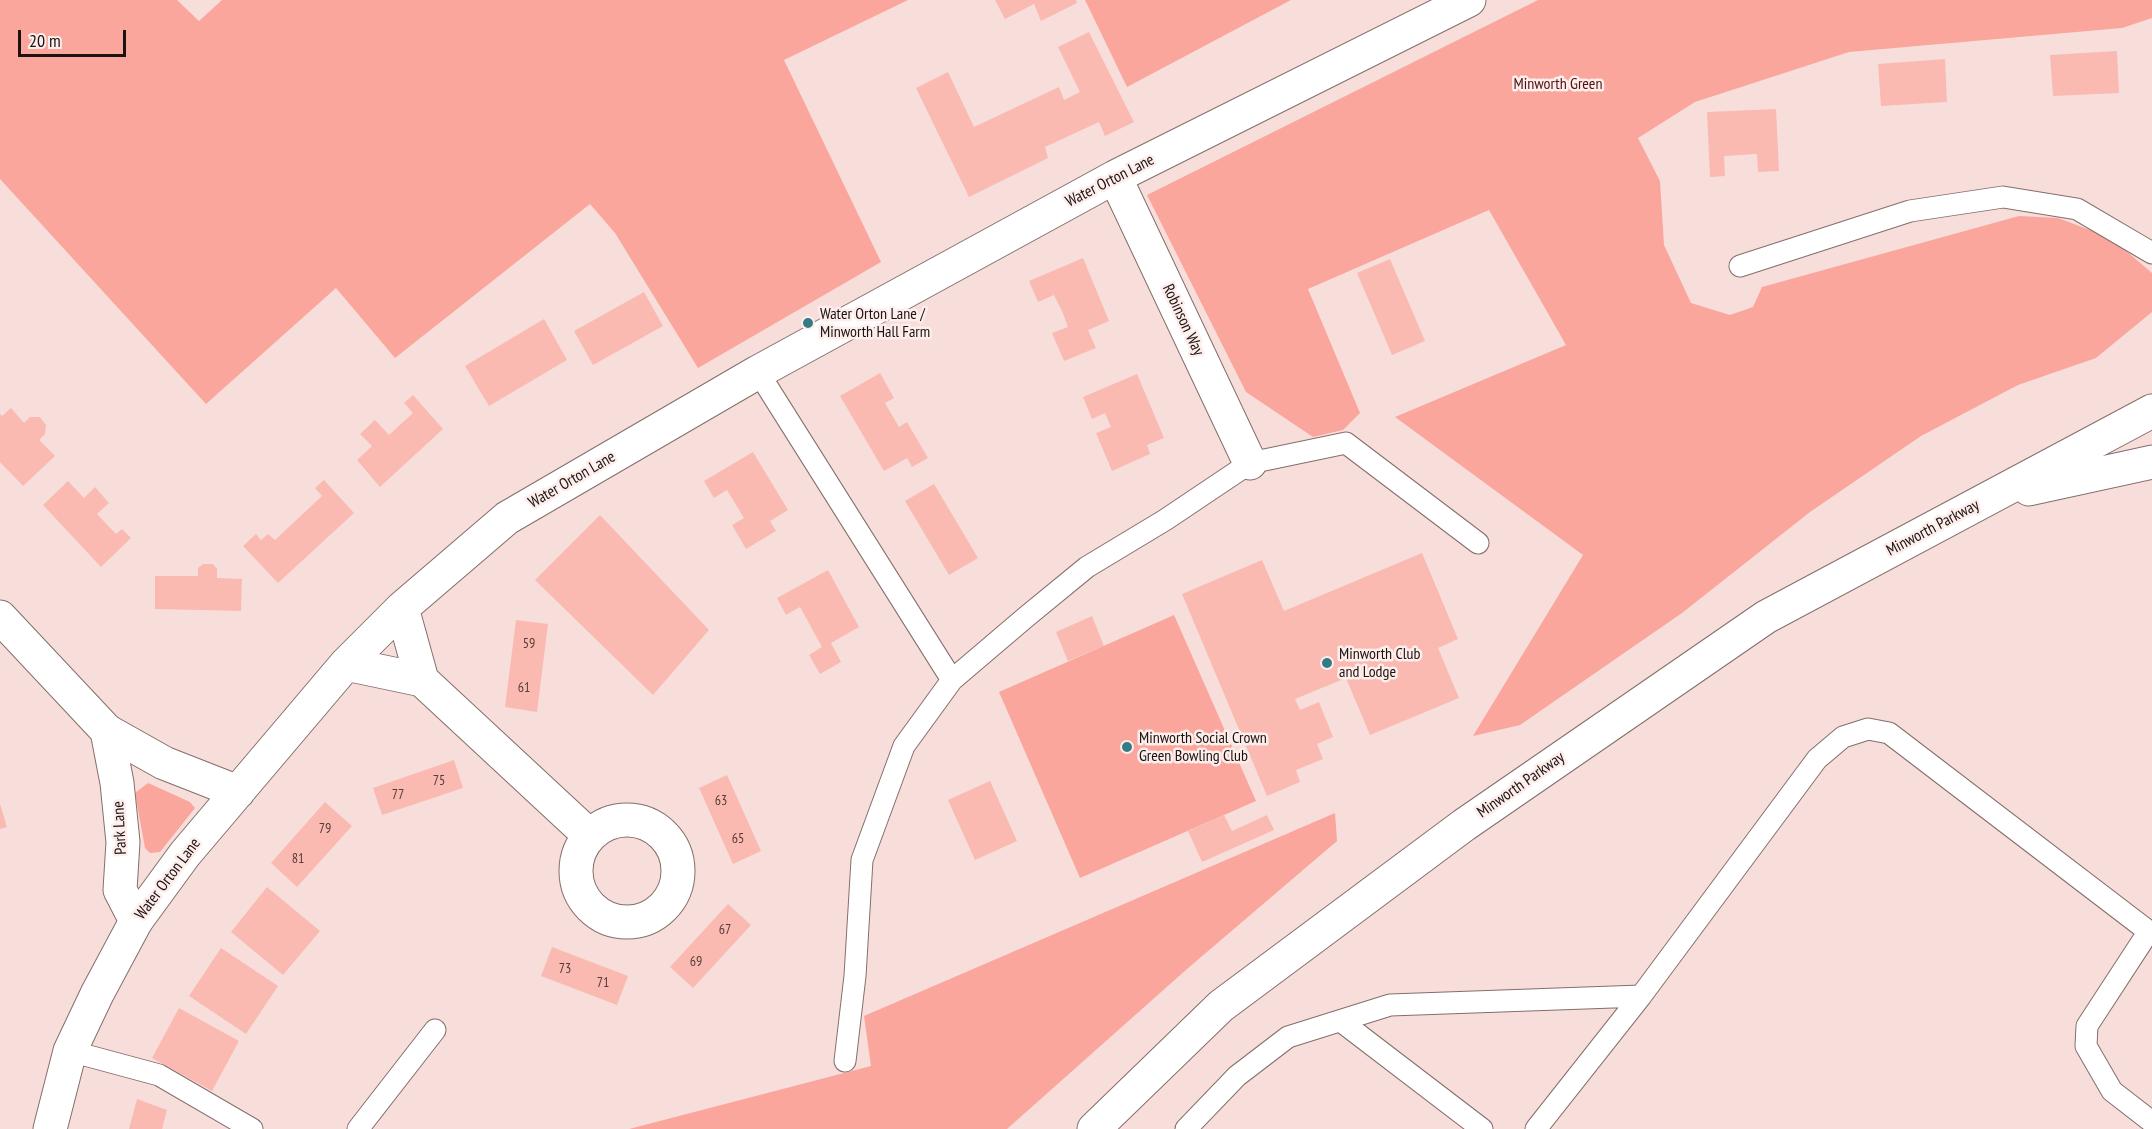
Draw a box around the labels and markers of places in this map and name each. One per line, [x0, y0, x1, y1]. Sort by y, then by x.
place label: Water Orton Lane / Minworth Hall Farm [820, 304, 930, 342]
marker: Water Orton Lane / Minworth Hall Farm [801, 316, 815, 330]
place label: Minworth Club and Lodge [1339, 644, 1420, 682]
marker: Minworth Club and Lodge [1320, 656, 1334, 670]
place label: Minworth Social Crown Green Bowling Club [1139, 728, 1267, 766]
marker: Minworth Social Crown Green Bowling Club [1120, 740, 1134, 754]

